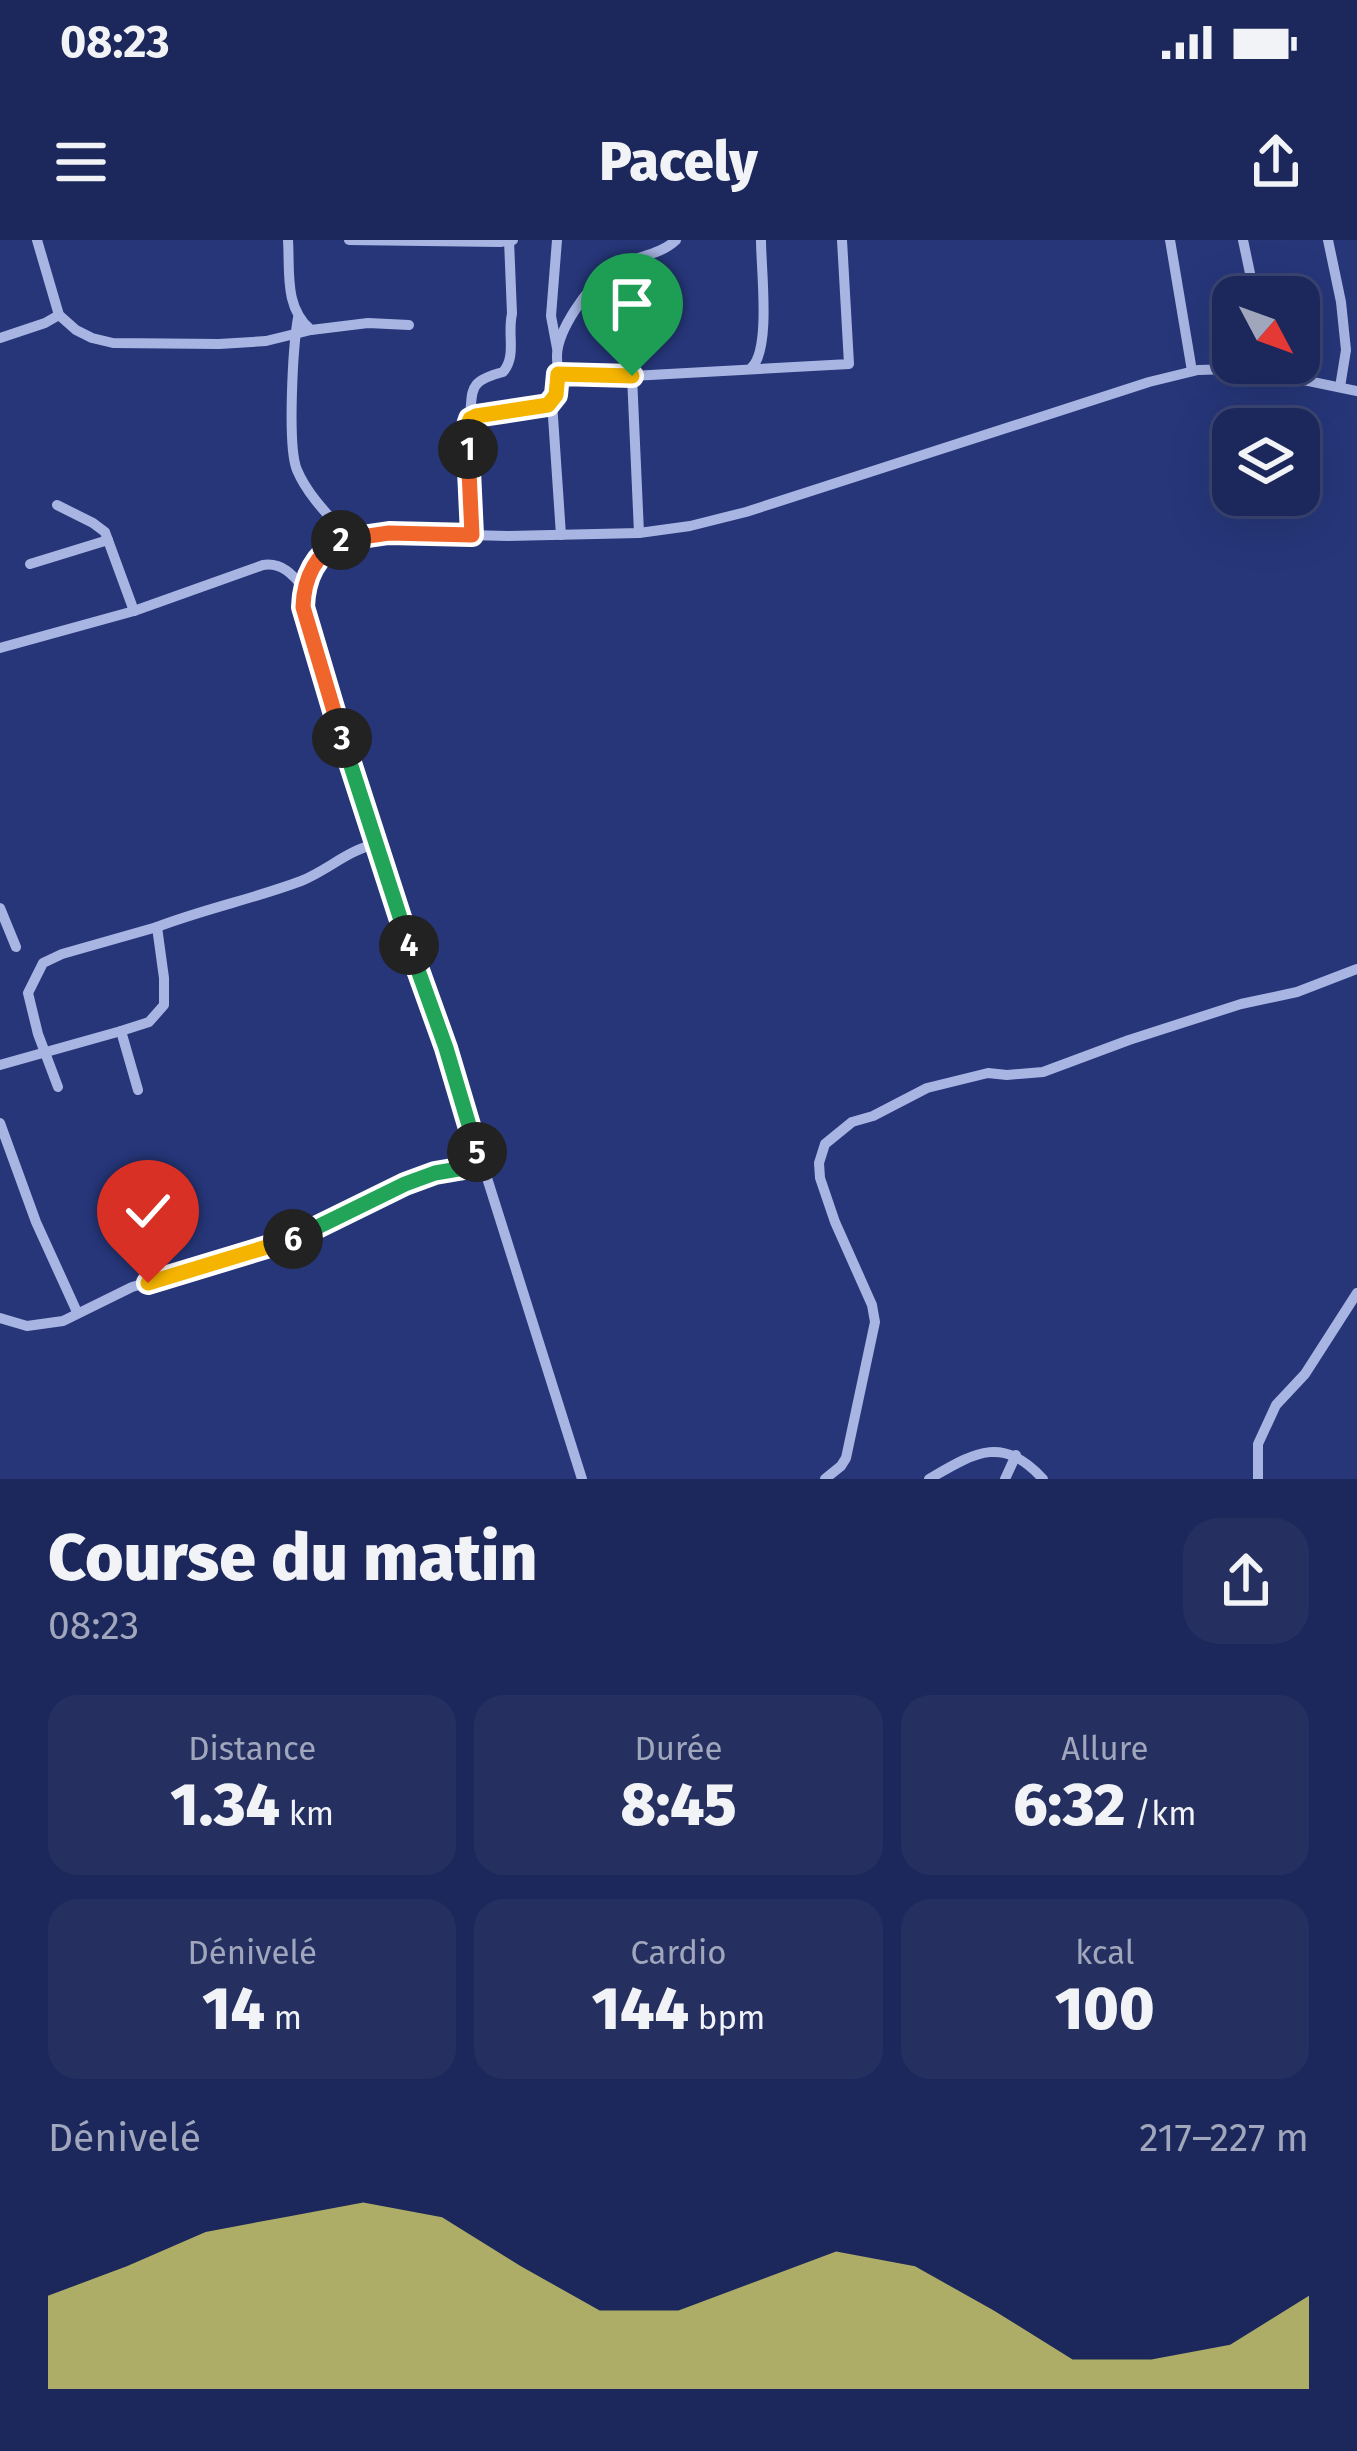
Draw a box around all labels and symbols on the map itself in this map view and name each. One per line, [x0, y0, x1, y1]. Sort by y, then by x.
pin [581, 253, 683, 376]
north arrow [1212, 276, 1320, 384]
pin: 1 [438, 419, 498, 479]
pin: 2 [311, 510, 371, 570]
pin: 3 [312, 708, 372, 768]
pin: 4 [379, 915, 439, 975]
pin: 5 [447, 1122, 507, 1182]
pin [97, 1160, 199, 1283]
pin: 6 [263, 1209, 323, 1269]

